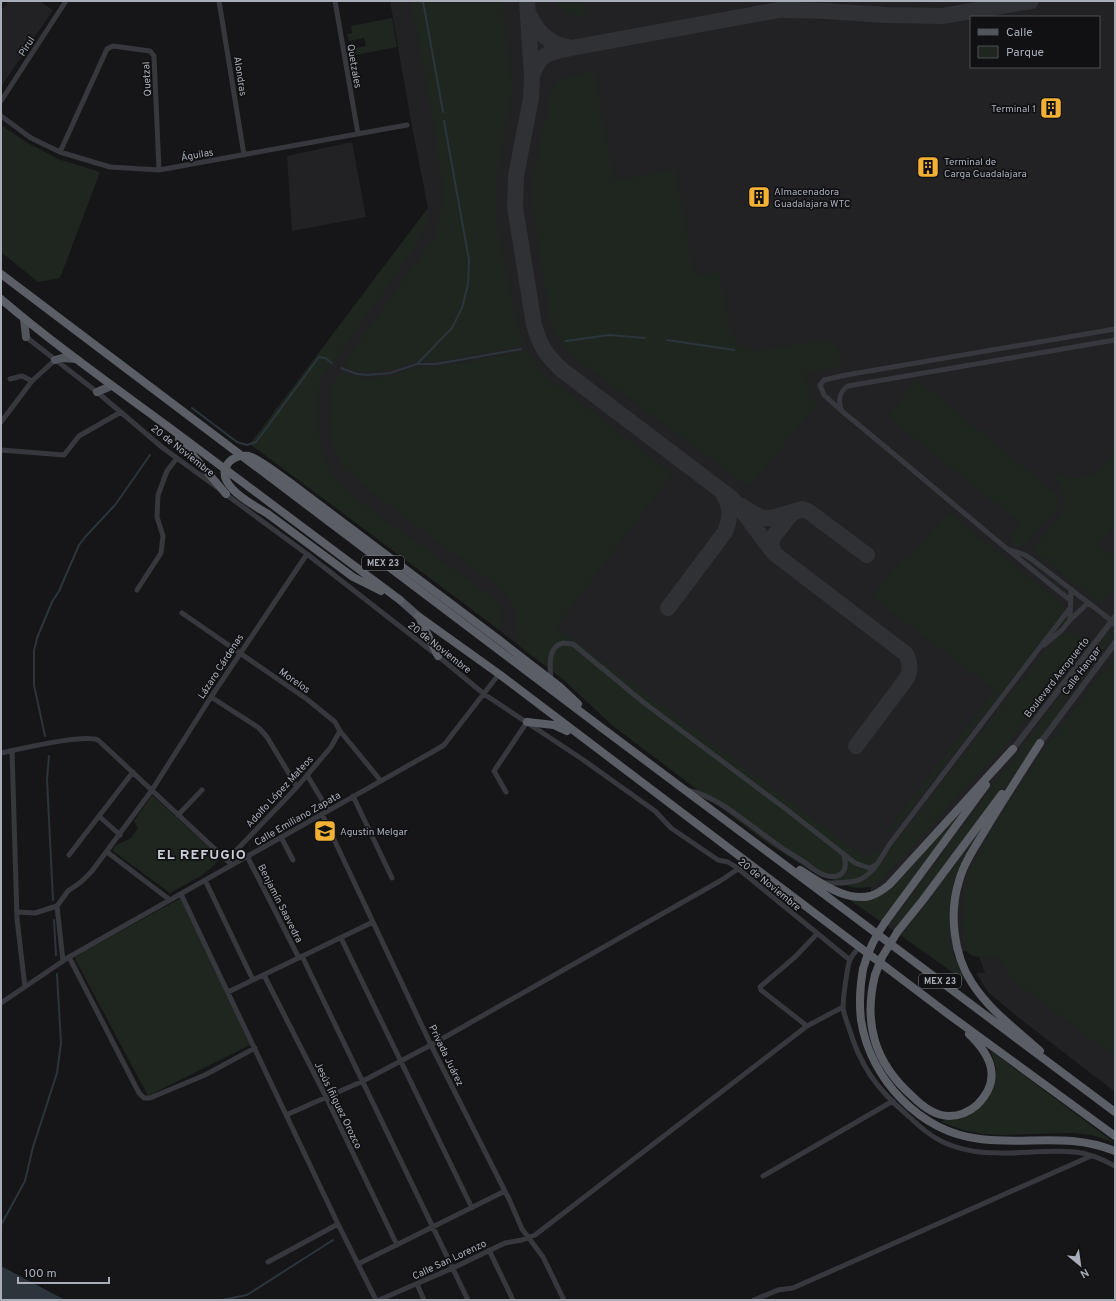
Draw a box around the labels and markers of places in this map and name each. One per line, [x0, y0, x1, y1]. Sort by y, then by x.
building icon: Terminal 1 [1038, 95, 1064, 121]
place label: Terminal 1 [991, 103, 1036, 116]
building icon: Terminal de Carga Guadalajara [915, 154, 941, 180]
place label: Terminal de Carga Guadalajara [944, 156, 1027, 181]
building icon: Almacenadora Guadalajara WTC [746, 184, 772, 210]
place label: Almacenadora Guadalajara WTC [774, 186, 850, 211]
school or university icon: Agustin Melgar [312, 818, 338, 844]
place label: Agustin Melgar [340, 826, 408, 839]

